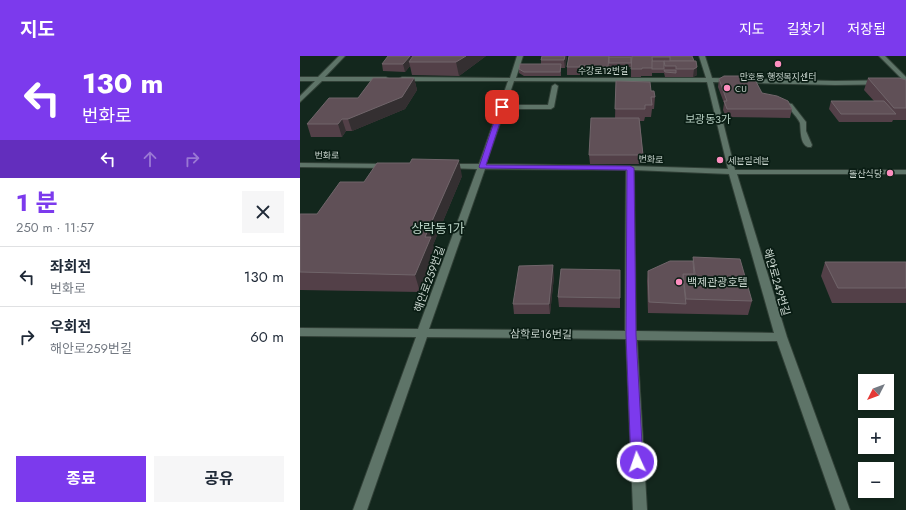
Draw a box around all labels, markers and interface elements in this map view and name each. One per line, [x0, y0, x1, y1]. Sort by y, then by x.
text: 지도 [20, 16, 55, 43]
text: 지도 [739, 19, 765, 39]
text: 길찾기 [787, 19, 825, 39]
text: 저장됨 [847, 19, 886, 39]
marker: 만호동 행정복지센터 [773, 59, 783, 69]
text: 130 m [82, 63, 164, 104]
street label: 수강로12번길 [578, 64, 628, 77]
place label: 만호동 행정복지센터 [739, 70, 817, 83]
icon: left [16, 72, 68, 124]
place label: CU [735, 82, 747, 95]
marker: CU [722, 83, 732, 93]
pin [485, 90, 519, 124]
icon: arrive [491, 96, 513, 118]
text: 번화로 [82, 103, 132, 129]
district label: 보광동3가 [685, 111, 731, 127]
icon: left [97, 148, 119, 170]
icon: ahead [139, 148, 161, 170]
icon: right [181, 148, 203, 170]
street label: 번화로 [314, 148, 340, 162]
street label: 번화로 [638, 152, 664, 166]
place label: 세븐일레븐 [728, 154, 769, 167]
marker: 세븐일레븐 [715, 155, 725, 165]
place label: 돌산식당 [849, 167, 883, 180]
marker: 돌산식당 [885, 168, 895, 178]
text: 1 분 [16, 185, 58, 220]
button: close [242, 191, 284, 233]
text: 250 m · 11:57 [16, 218, 94, 237]
district label: 상락동1가 [411, 219, 465, 238]
street label: 해안로259번길 [410, 244, 448, 314]
street label: 해안로249번길 [760, 246, 794, 318]
text: 좌회전 [50, 256, 91, 278]
icon: left [16, 266, 38, 288]
text: 130 m [244, 266, 284, 288]
place label: 백제관광호텔 [687, 274, 748, 290]
marker: 백제관광호텔 [674, 277, 684, 287]
text: 번화로 [50, 279, 86, 298]
text: 우회전 [50, 316, 91, 338]
street label: 삼학로16번길 [510, 325, 572, 343]
icon: right [16, 326, 38, 348]
text: 60 m [250, 326, 284, 348]
text: 해안로259번길 [50, 339, 132, 358]
north arrow [858, 374, 894, 410]
map controls [858, 374, 894, 498]
button: + [858, 418, 894, 454]
position arrow [616, 441, 658, 483]
button: 종료 [16, 456, 146, 502]
button: 공유 [154, 456, 284, 502]
button: − [858, 462, 894, 498]

